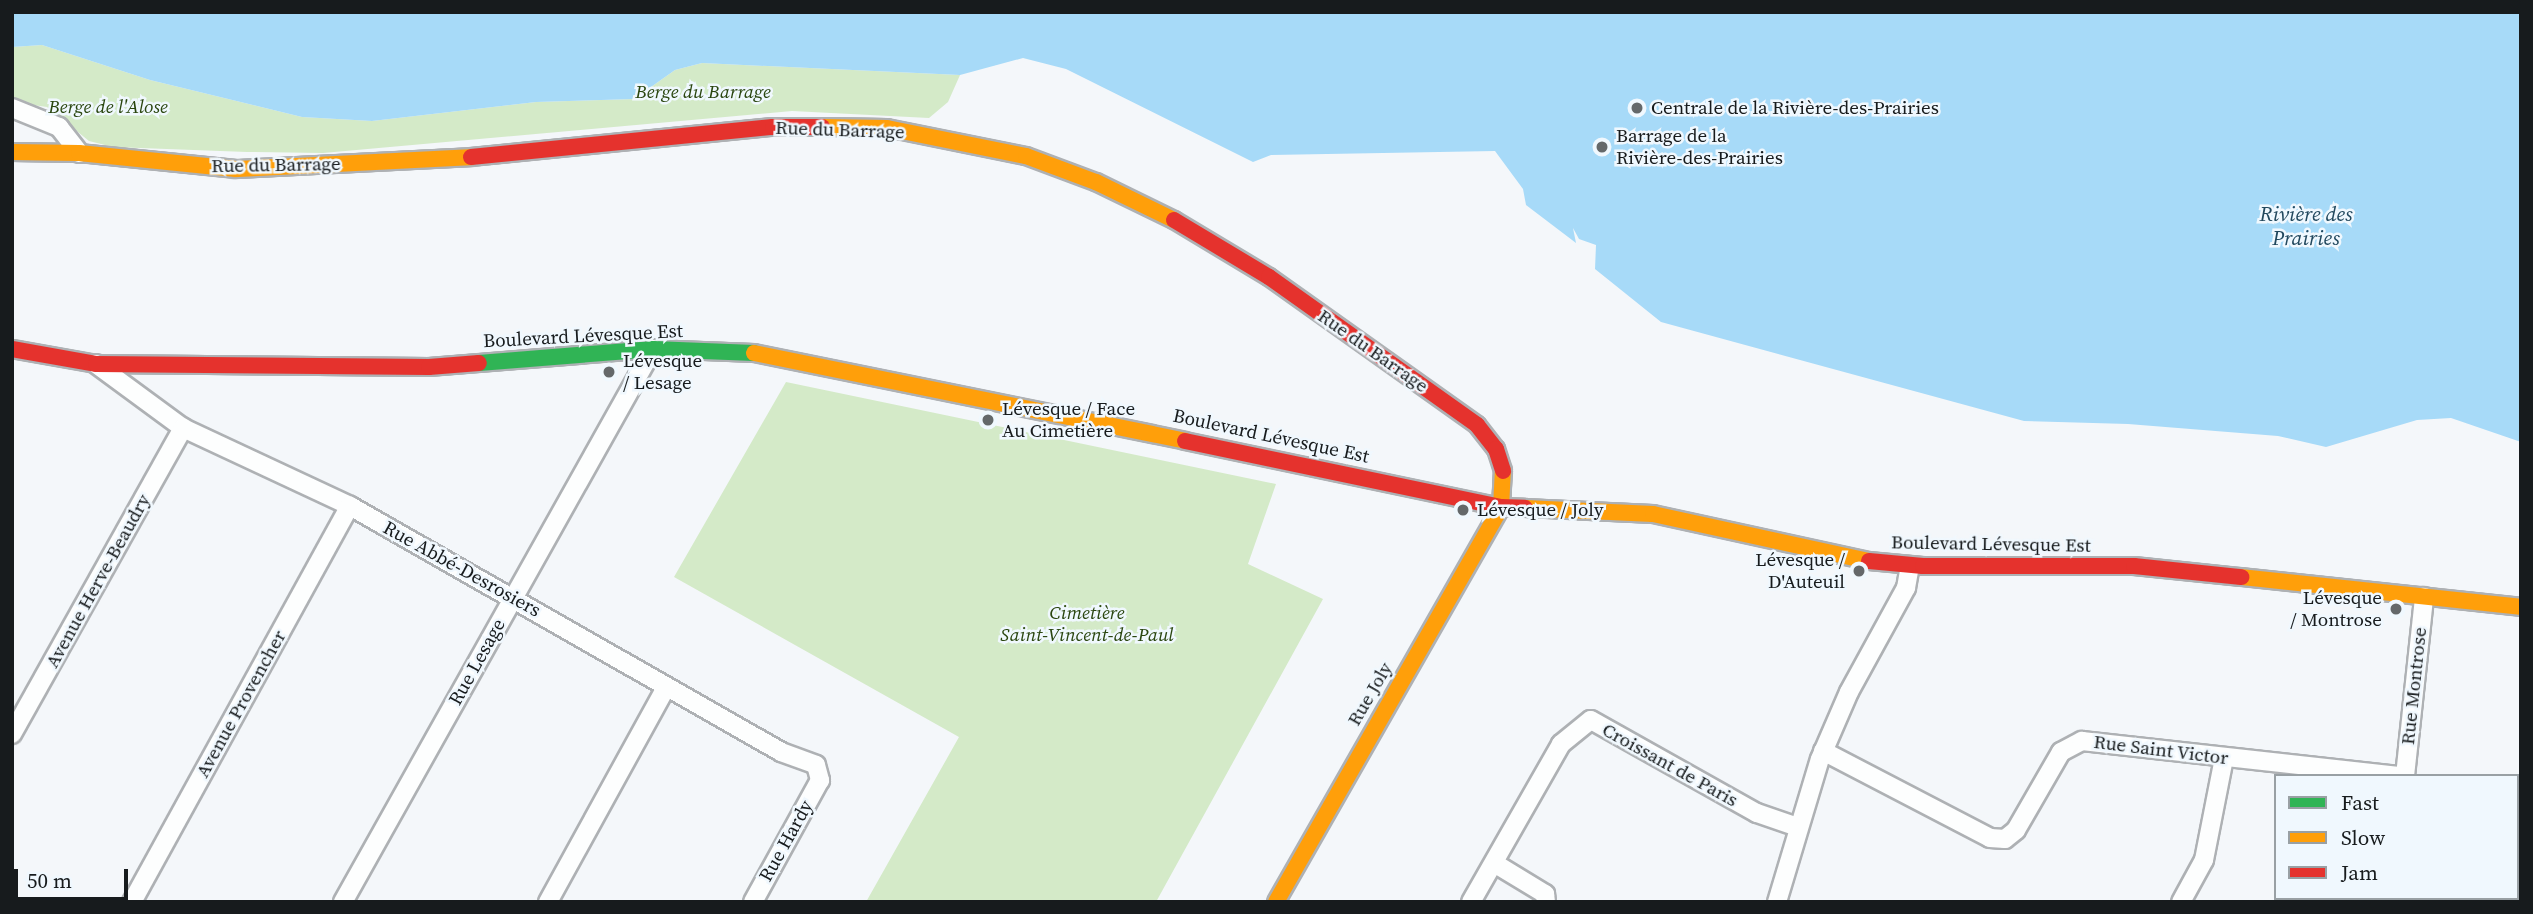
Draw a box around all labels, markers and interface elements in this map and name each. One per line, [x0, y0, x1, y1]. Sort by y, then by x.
park label: Berge du Barrage [635, 81, 771, 103]
park label: Berge de l'Alose [48, 96, 168, 118]
place label: Centrale de la Rivière-des-Prairies [1651, 97, 1939, 119]
marker: Centrale de la Rivière-des-Prairies [1629, 100, 1645, 116]
street label: Rue du Barrage [775, 116, 905, 144]
place label: Barrage de la Rivière-des-Prairies [1616, 125, 1783, 169]
marker: Barrage de la Rivière-des-Prairies [1594, 139, 1610, 155]
street label: Rue du Barrage [211, 152, 341, 178]
water label: Rivière des Prairies [2260, 201, 2352, 251]
street label: Rue du Barrage [1313, 305, 1433, 397]
street label: Boulevard Lévesque Est [483, 319, 683, 353]
place label: Lévesque / Lesage [623, 350, 702, 394]
marker: Lévesque / Lesage [601, 364, 617, 380]
place label: Lévesque / Face Au Cimetière [1002, 398, 1135, 442]
street label: Boulevard Lévesque Est [1171, 404, 1371, 468]
marker: Lévesque / Face Au Cimetière [980, 412, 996, 428]
street label: Avenue Herve-Beaudry [41, 490, 155, 672]
place label: Lévesque / Joly [1477, 499, 1603, 521]
marker: Lévesque / Joly [1455, 502, 1471, 518]
street label: Rue Abbé-Desrosiers [379, 516, 545, 622]
street label: Boulevard Lévesque Est [1891, 531, 2091, 557]
place label: Lévesque / D'Auteuil [1755, 549, 1845, 593]
marker: Lévesque / D'Auteuil [1851, 563, 1867, 579]
place label: Lévesque / Montrose [2290, 587, 2382, 631]
marker: Lévesque / Montrose [2388, 601, 2404, 617]
park label: Cimetière Saint-Vincent-de-Paul [1000, 602, 1174, 646]
street label: Rue Lesage [444, 615, 510, 709]
street label: Avenue Provencher [191, 626, 291, 782]
street label: Rue Montrose [2396, 626, 2432, 746]
street label: Rue Joly [1343, 658, 1397, 730]
street label: Croissant de Paris [1598, 718, 1742, 812]
street label: Rue Saint Victor [2092, 730, 2230, 770]
legend [2274, 774, 2519, 900]
text: Fast [2341, 788, 2379, 817]
street label: Rue Hardy [754, 796, 818, 886]
text: Slow [2341, 823, 2385, 852]
scale bar [18, 855, 131, 899]
text: Jam [2341, 858, 2378, 887]
text: 50 m [27, 866, 72, 895]

